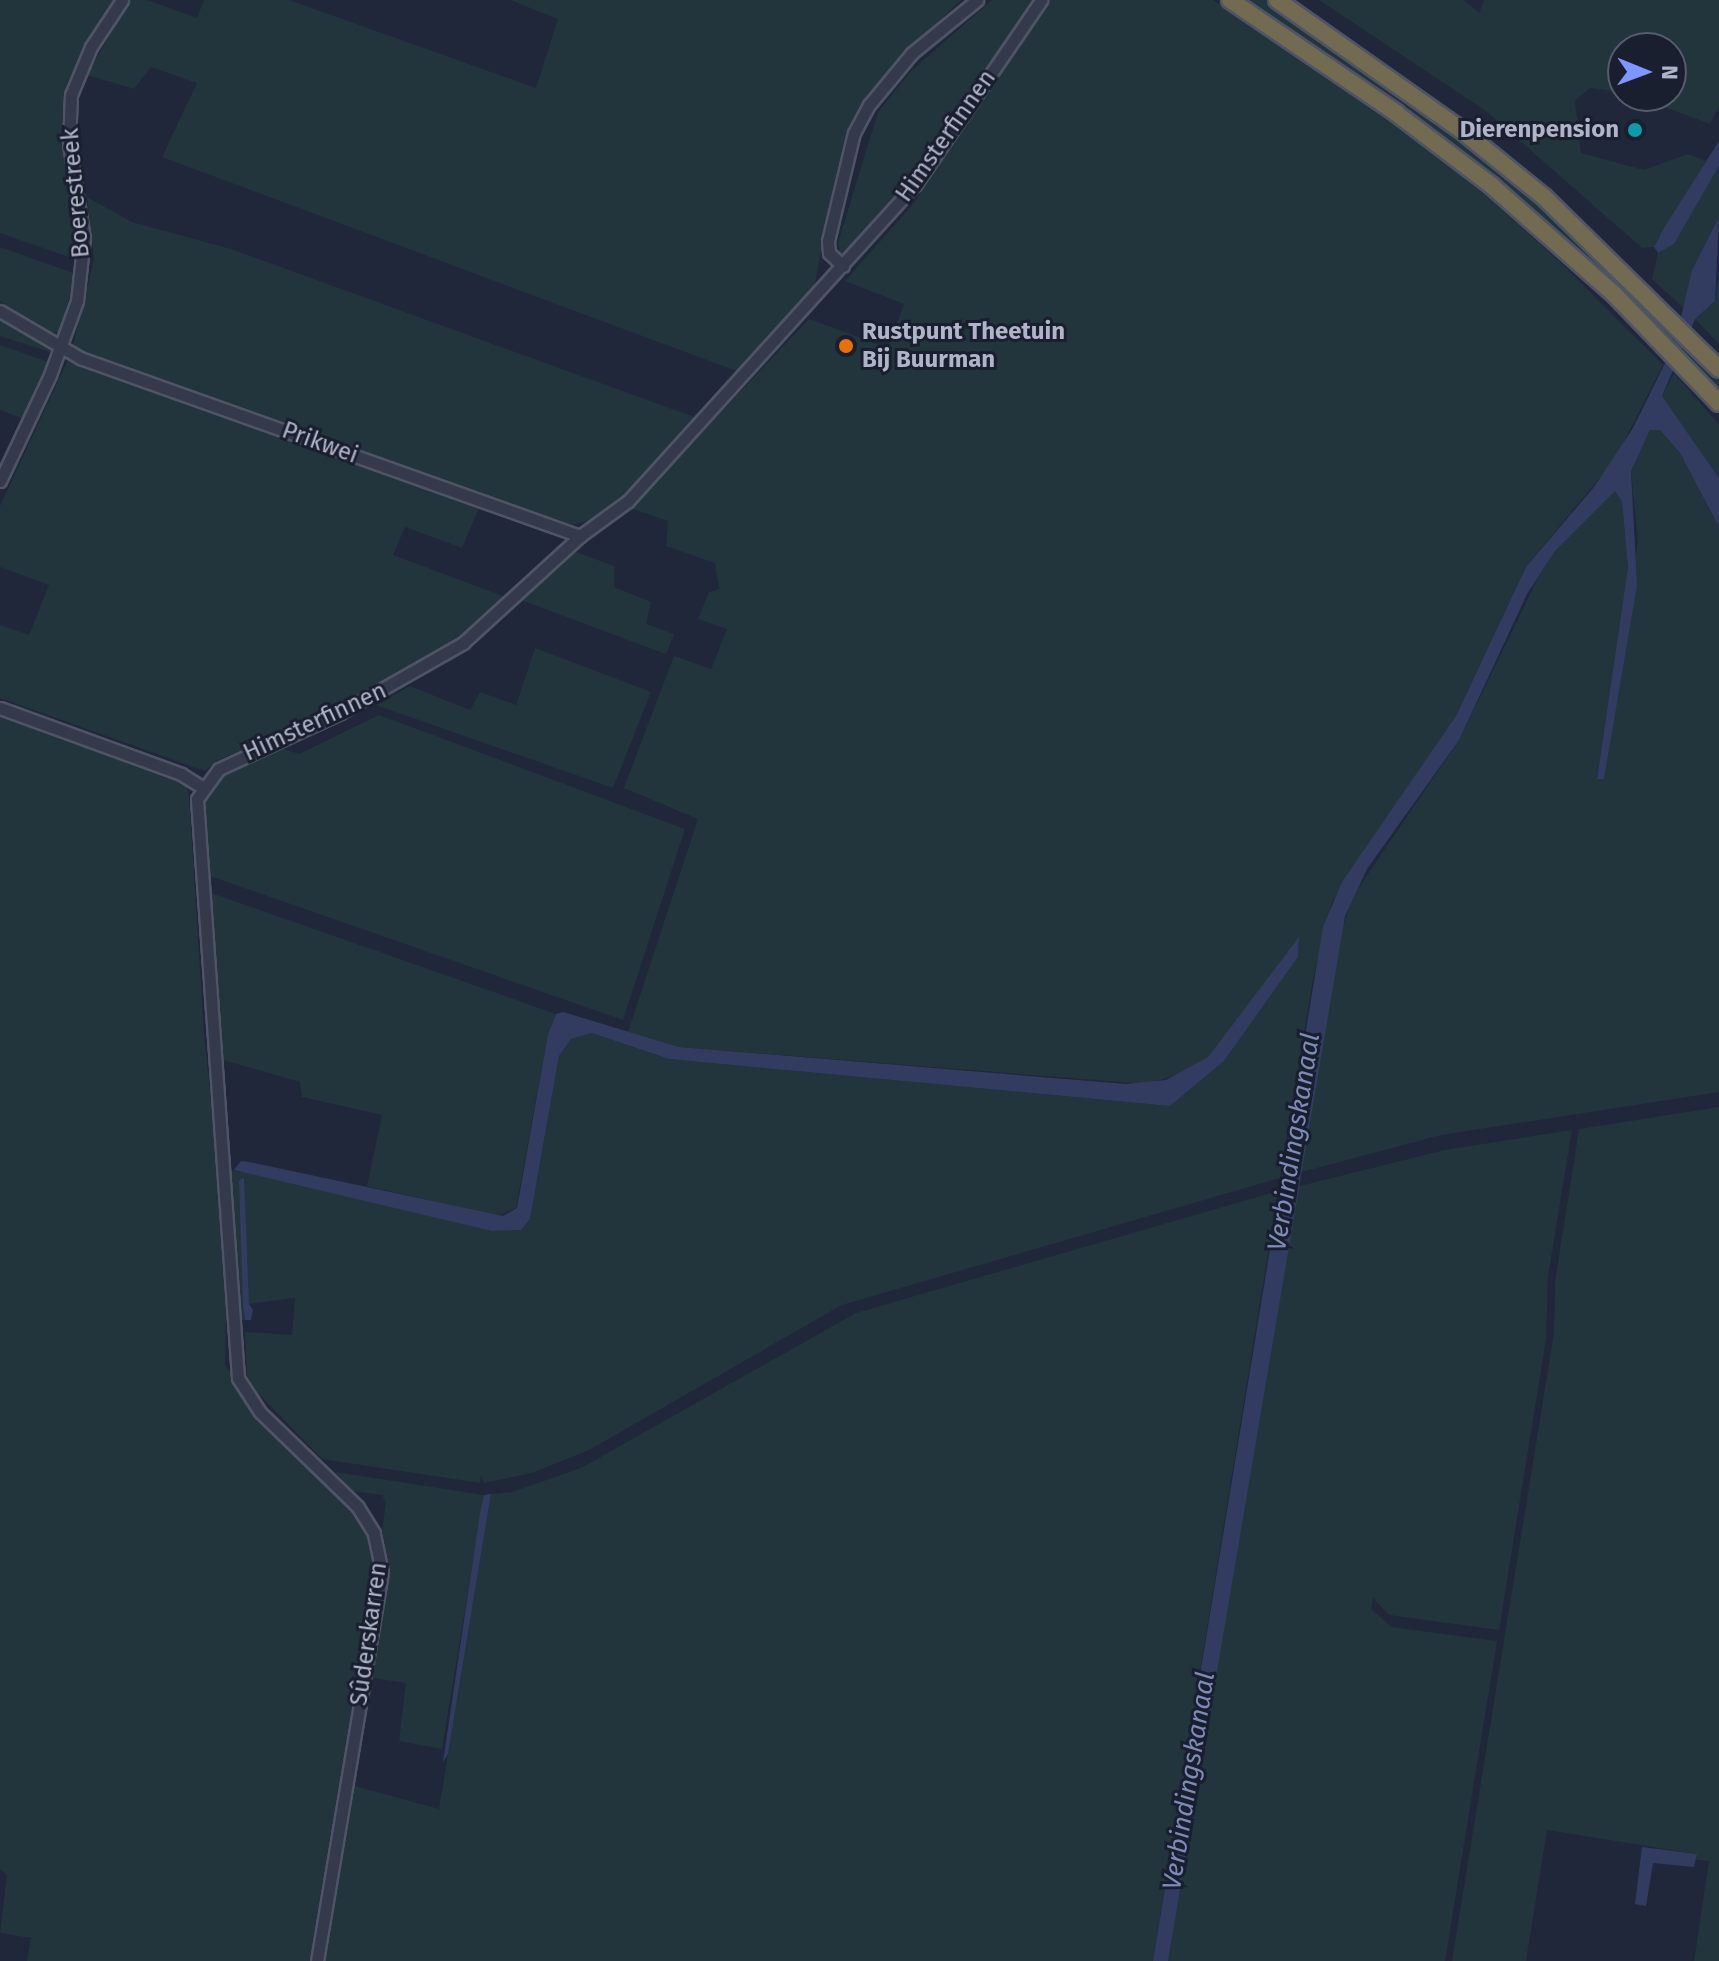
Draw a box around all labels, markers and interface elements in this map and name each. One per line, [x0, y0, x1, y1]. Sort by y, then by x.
north arrow [1607, 32, 1687, 112]
street label: Himsterfinnen [890, 64, 1002, 208]
text: N [1656, 65, 1683, 80]
place label: Dierenpension [1460, 116, 1619, 144]
marker: Dierenpension [1626, 121, 1644, 139]
street label: Boerestreek [56, 127, 96, 259]
place label: Rustpunt Theetuin Bij Buurman [862, 318, 1065, 374]
marker: Rustpunt Theetuin Bij Buurman [837, 337, 855, 355]
street label: Prikwei [278, 416, 362, 470]
street label: Himsterfinnen [239, 676, 391, 768]
water label: Verbindingskanaal [1261, 1031, 1327, 1253]
street label: Sûderskarren [345, 1560, 393, 1708]
water label: Verbindingskanaal [1156, 1670, 1222, 1892]

